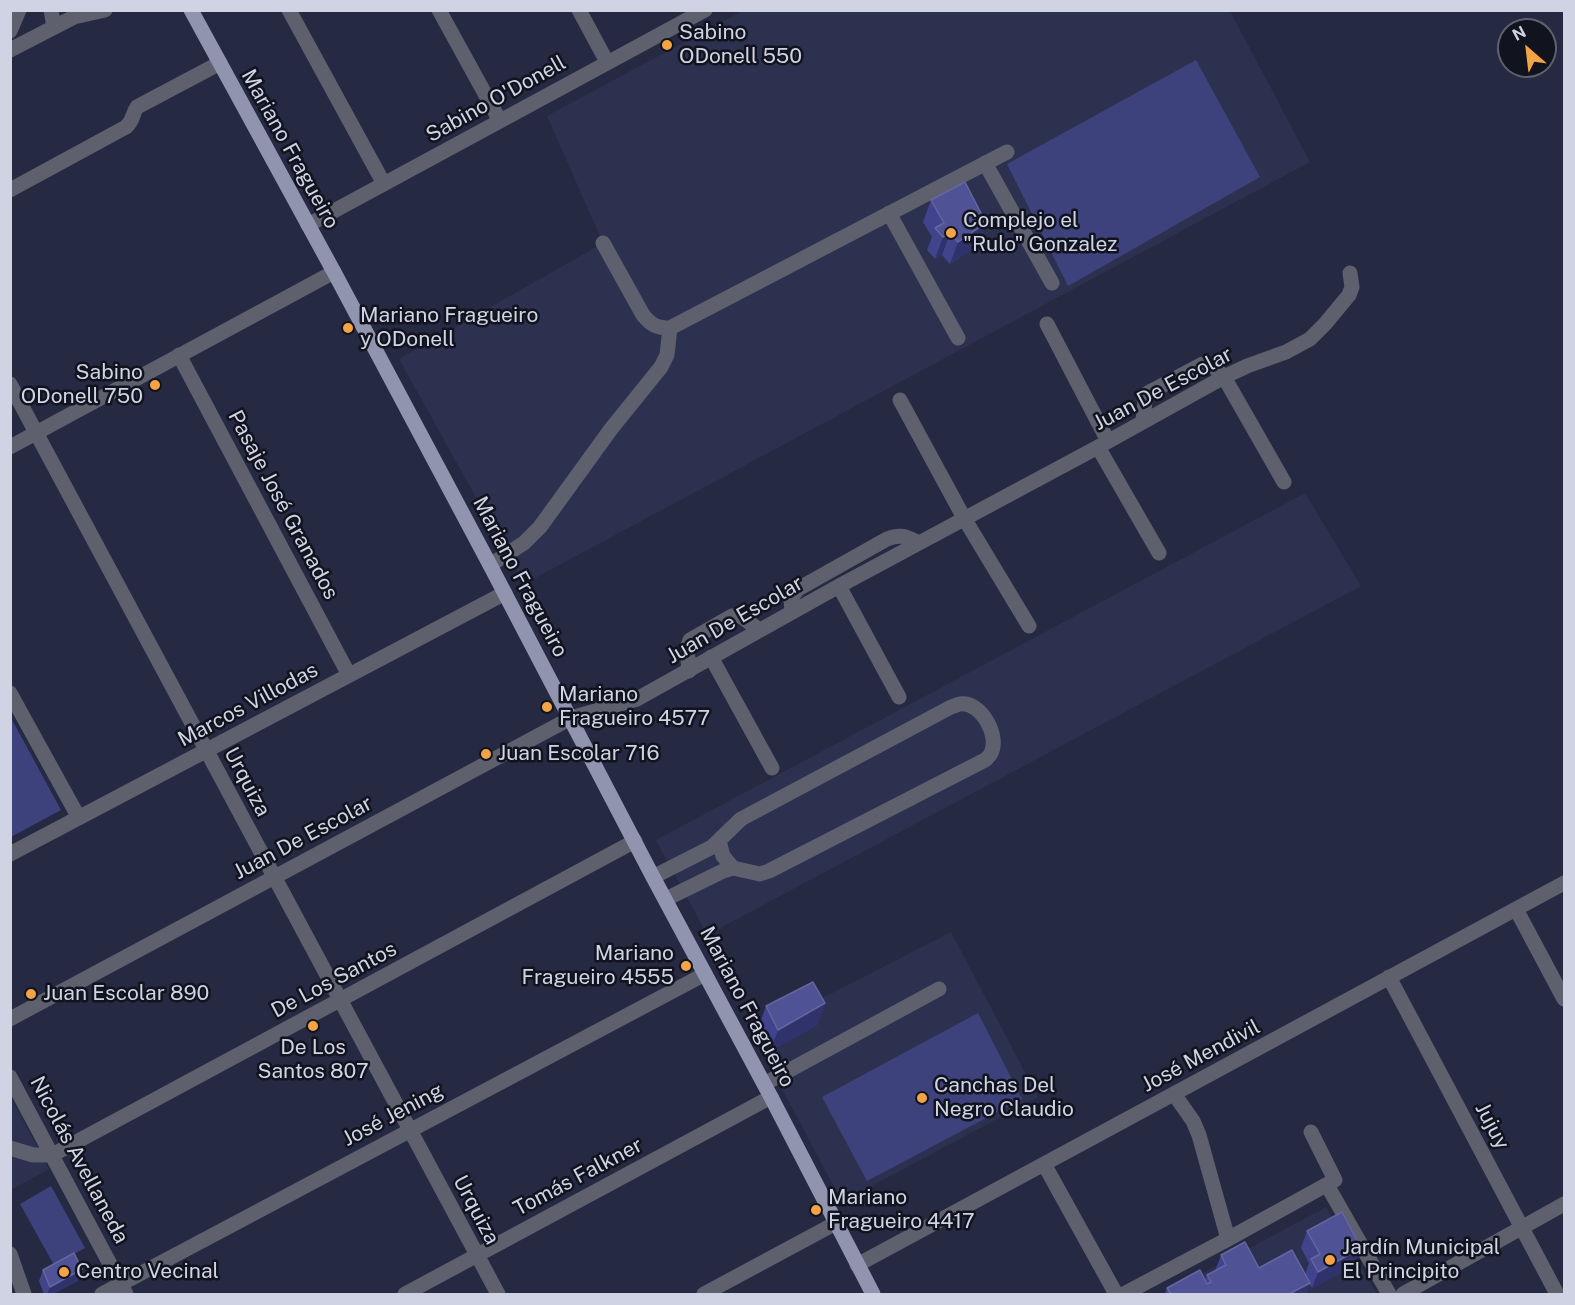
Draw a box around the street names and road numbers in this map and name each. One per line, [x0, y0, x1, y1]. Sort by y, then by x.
street label: Sabino O'Donell [422, 50, 570, 148]
street label: Mariano Fragueiro [236, 65, 344, 233]
street label: Juan De Escolar [1089, 342, 1237, 436]
street label: Pasaje José Granados [222, 406, 344, 604]
street label: Mariano Fragueiro [467, 492, 573, 662]
street label: Juan De Escolar [662, 571, 808, 669]
street label: Marcos Villodas [174, 658, 322, 752]
street label: Urquiza [218, 743, 276, 821]
street label: Juan De Escolar [229, 791, 377, 885]
street label: Mariano Fragueiro [694, 922, 800, 1092]
street label: De Los Santos [267, 936, 401, 1024]
street label: José Mendivil [1138, 1014, 1264, 1098]
street label: Nicolás Avellaneda [24, 1072, 134, 1248]
street label: José Jening [338, 1078, 448, 1152]
street label: Jujuy [1469, 1098, 1515, 1154]
street label: Tomás Falkner [509, 1132, 647, 1222]
street label: Urquiza [447, 1171, 505, 1249]

